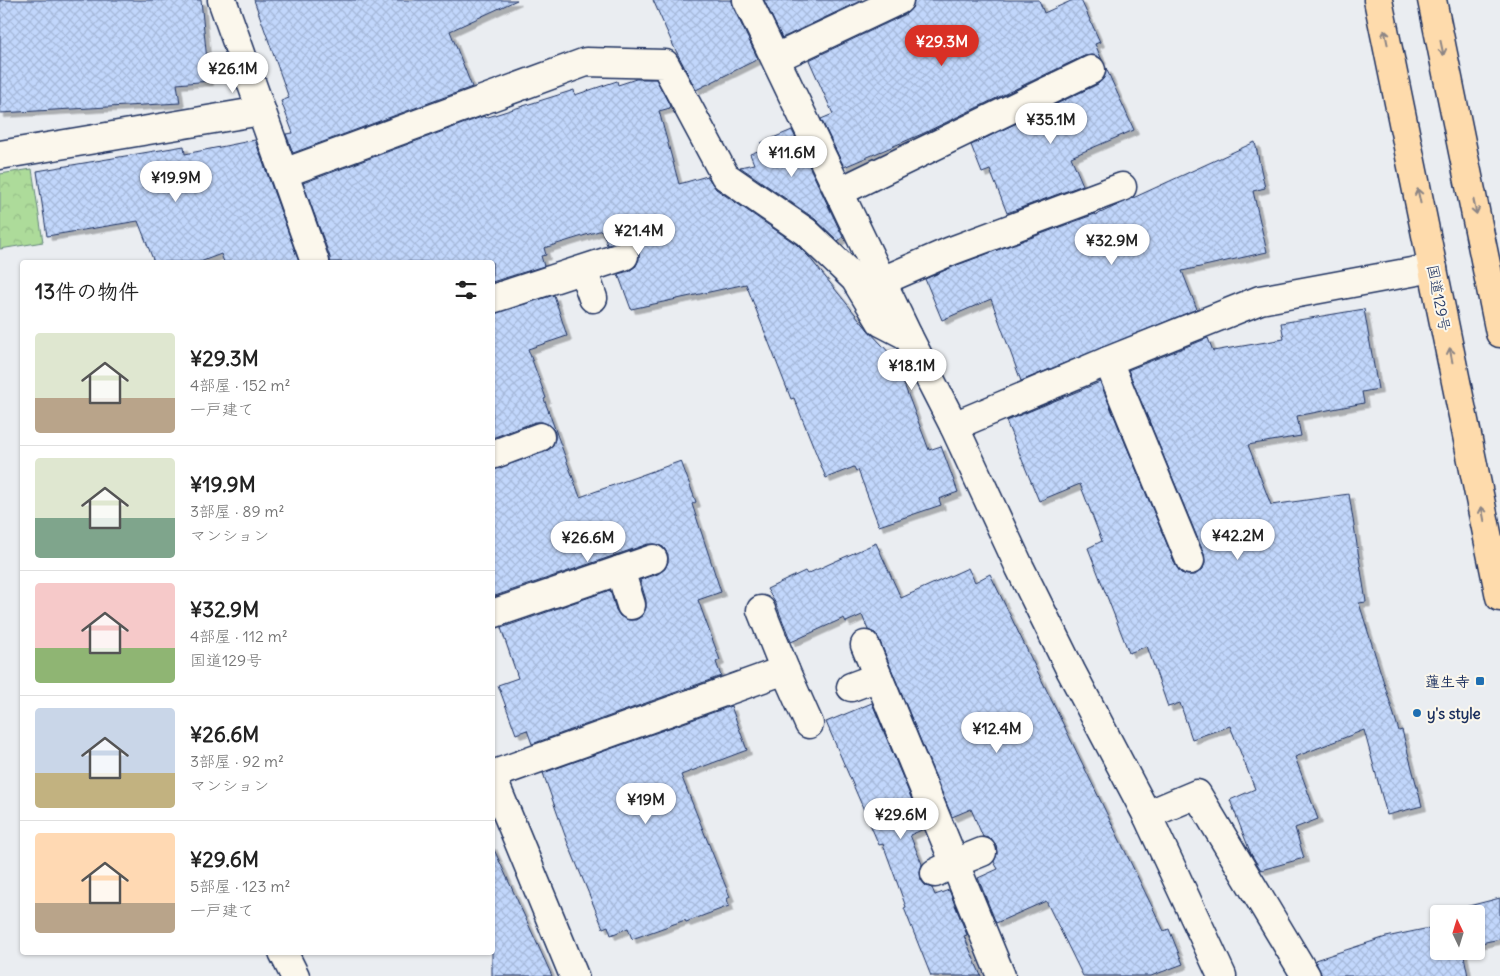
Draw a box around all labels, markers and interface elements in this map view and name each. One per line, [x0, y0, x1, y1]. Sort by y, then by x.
pin: ¥29.3M [901, 24, 983, 67]
one-way arrow [1381, 29, 1390, 45]
text: ¥29.3M [916, 31, 968, 51]
one-way arrow [1438, 39, 1447, 55]
pin: ¥26.1M [192, 52, 274, 94]
text: ¥26.1M [208, 58, 258, 78]
pin: ¥35.1M [1010, 102, 1092, 145]
text: ¥35.1M [1026, 109, 1076, 129]
pin: ¥11.6M [751, 136, 833, 178]
text: ¥11.6M [768, 142, 816, 162]
pin: ¥19.9M [135, 160, 217, 203]
text: ¥19.9M [151, 167, 201, 187]
one-way arrow [1413, 188, 1423, 204]
one-way arrow [1470, 199, 1480, 215]
pin: ¥21.4M [598, 214, 680, 256]
text: ¥21.4M [614, 220, 664, 240]
pin: ¥32.9M [1071, 224, 1153, 266]
text: ¥32.9M [1086, 230, 1138, 250]
street label: 国道129号 [1423, 263, 1455, 333]
icon: filters [452, 276, 480, 304]
text: 13件の物件 [35, 278, 139, 305]
text: ¥29.3M [190, 345, 259, 372]
pin: ¥18.1M [871, 348, 953, 391]
one-way arrow [1446, 348, 1455, 364]
icon: home [75, 353, 135, 413]
text: ¥18.1M [889, 355, 935, 375]
text: 4部屋 · 152 m² [190, 375, 291, 395]
text: 一戸建て [190, 399, 254, 419]
text: ¥19.9M [190, 471, 256, 498]
icon: home [75, 478, 135, 538]
text: 3部屋 · 89 m² [190, 501, 285, 521]
one-way arrow [1478, 507, 1488, 523]
pin: ¥42.2M [1197, 518, 1279, 561]
pin: ¥26.6M [547, 520, 629, 563]
text: マンション [190, 525, 269, 545]
text: ¥42.2M [1212, 525, 1264, 545]
text: ¥26.6M [562, 527, 614, 547]
text: ¥32.9M [190, 596, 259, 623]
icon: home [75, 603, 135, 663]
text: 4部屋 · 112 m² [190, 626, 288, 646]
text: 国道129号 [190, 650, 262, 670]
place label: 蓮生寺 [1425, 672, 1470, 691]
marker: 蓮生寺 [1474, 675, 1486, 687]
place label: y's style [1427, 704, 1481, 724]
marker: y's style [1411, 707, 1423, 719]
pin: ¥12.4M [956, 712, 1038, 754]
text: ¥12.4M [972, 718, 1022, 738]
text: ¥26.6M [190, 721, 259, 748]
icon: home [75, 728, 135, 788]
text: 3部屋 · 92 m² [190, 751, 284, 771]
text: マンション [190, 775, 269, 795]
pin: ¥19M [616, 782, 676, 825]
text: ¥19M [627, 789, 665, 809]
pin: ¥29.6M [860, 798, 942, 840]
text: ¥29.6M [875, 804, 927, 824]
text: ¥29.6M [190, 846, 259, 873]
icon: home [75, 853, 135, 913]
text: 5部屋 · 123 m² [190, 876, 290, 896]
text: 一戸建て [190, 900, 254, 920]
north arrow [1430, 905, 1485, 960]
map controls [1430, 905, 1485, 960]

